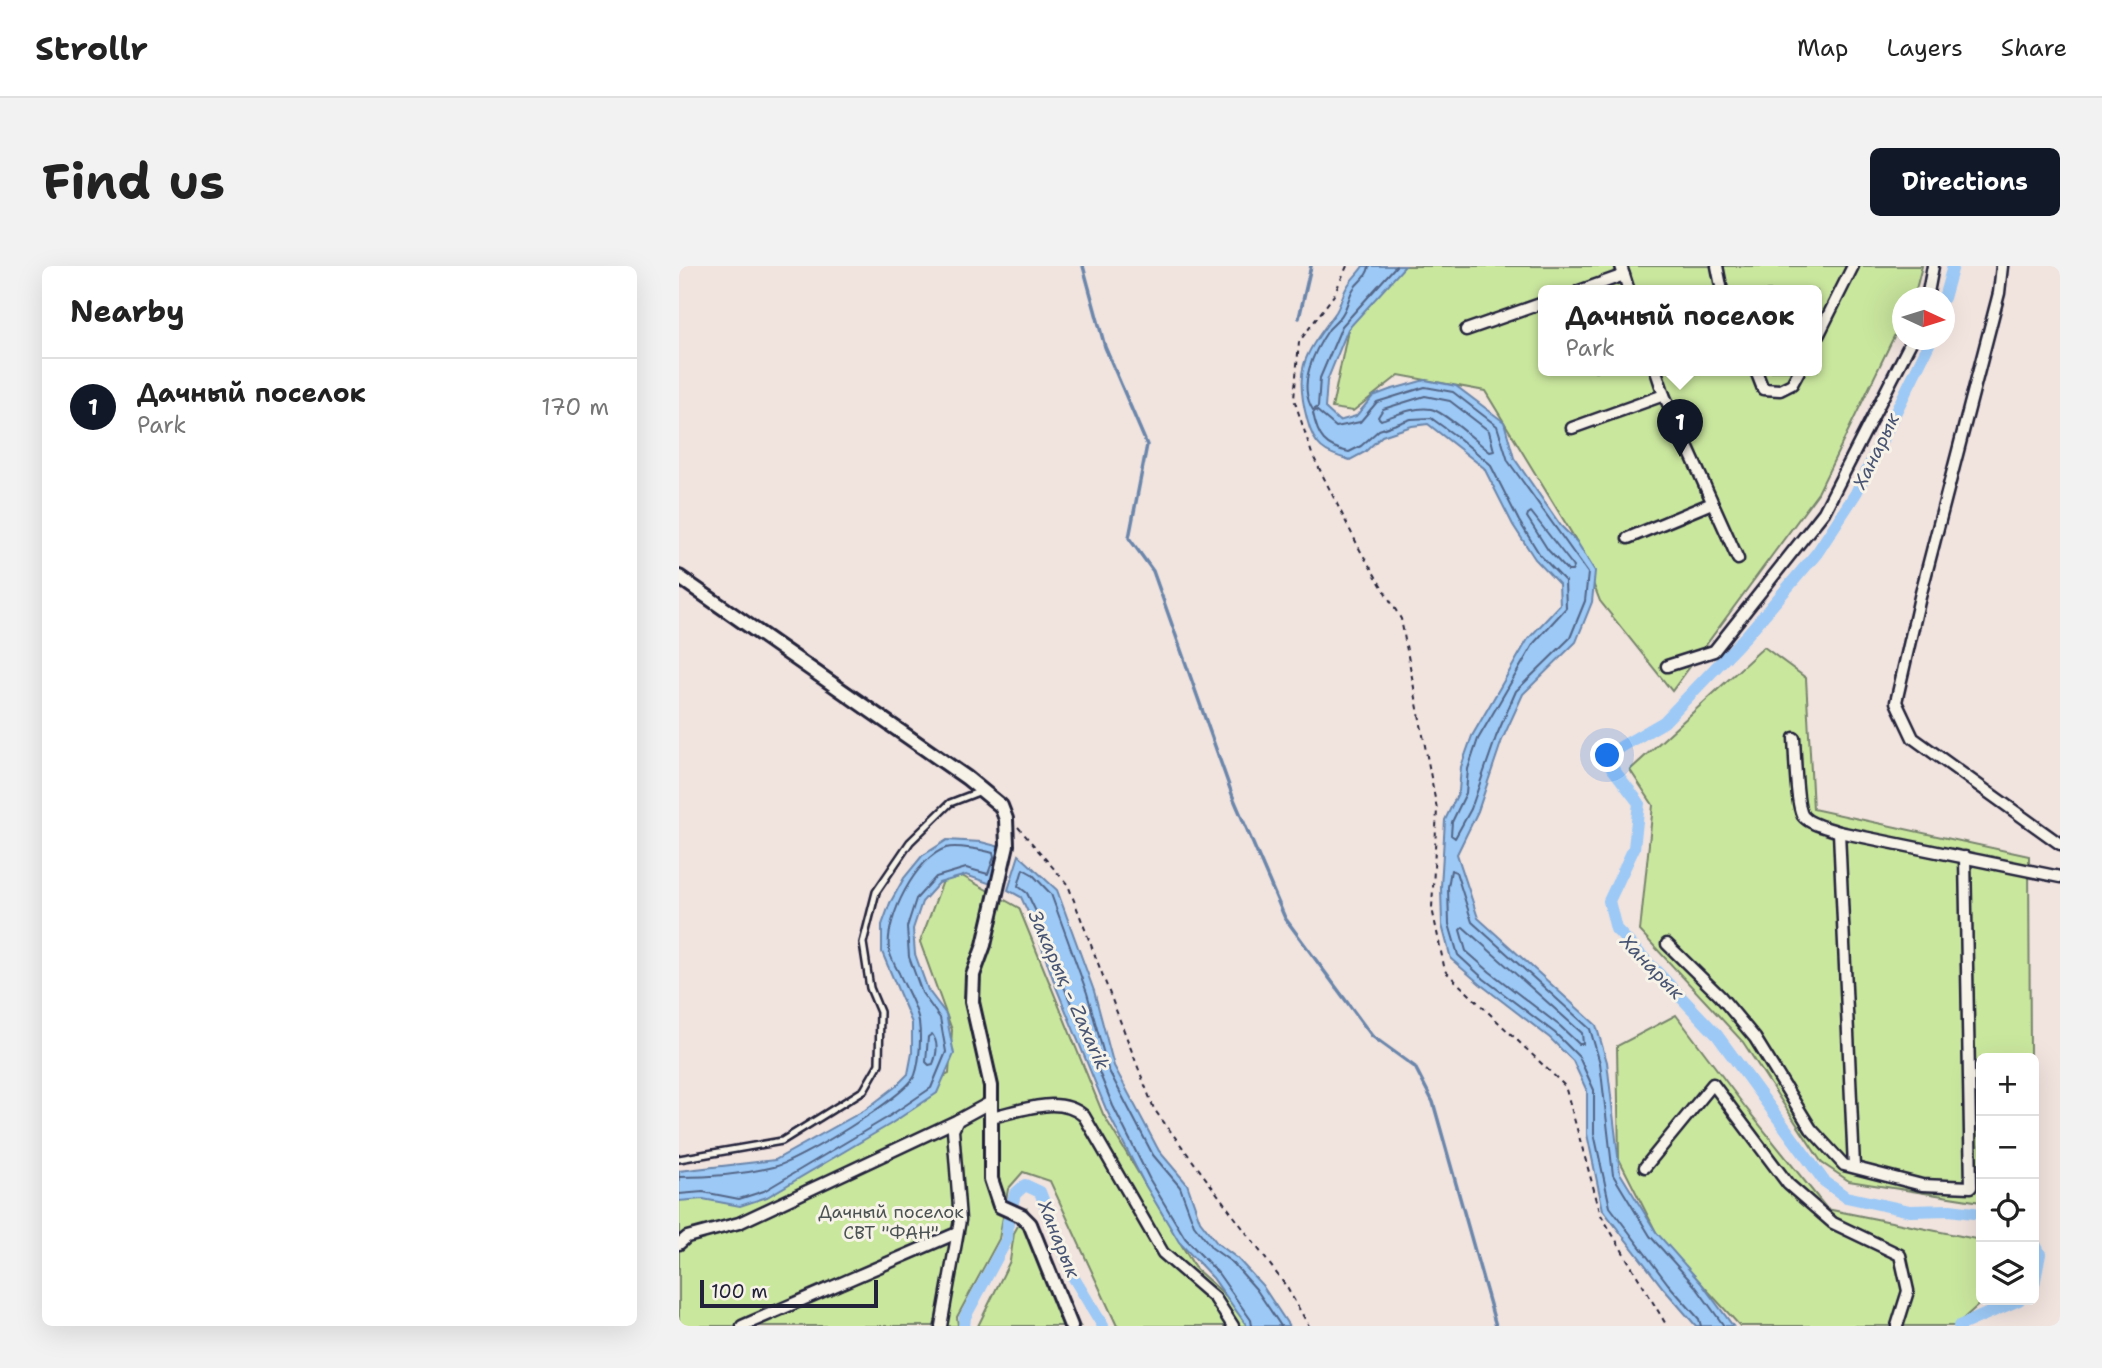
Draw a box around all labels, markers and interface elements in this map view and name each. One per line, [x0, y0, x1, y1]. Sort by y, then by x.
text: Strollr [35, 26, 148, 71]
text: Map [1797, 32, 1848, 64]
text: Layers [1886, 32, 1963, 64]
text: Share [2001, 32, 2067, 64]
button: Directions [1870, 148, 2060, 216]
text: Find us [42, 149, 225, 215]
popup [1538, 285, 1822, 376]
north arrow [1892, 287, 1955, 350]
text: Nearby [70, 291, 185, 332]
text: Дачный поселок [1566, 298, 1794, 333]
text: Park [1566, 333, 1615, 363]
text: Дачный поселок [137, 375, 366, 410]
text: 1 [88, 392, 98, 422]
text: 170 m [541, 392, 609, 422]
pin: 1 [1657, 399, 1703, 457]
water label: Ханарык [1846, 408, 1906, 494]
text: Park [137, 410, 186, 440]
your location [1590, 738, 1624, 772]
water label: Закарық - Zaxarik [1023, 906, 1115, 1074]
water label: Ханарык [1614, 928, 1690, 1006]
map controls [1976, 1053, 2039, 1305]
button: + [1976, 1053, 2039, 1116]
button: − [1976, 1116, 2039, 1179]
button: locate [1976, 1179, 2039, 1242]
water label: Ханарык [1032, 1196, 1086, 1282]
park label: Дачный поселок СВТ "ФАН" [818, 1200, 964, 1245]
button: layers [1976, 1242, 2039, 1305]
scale bar [700, 1277, 879, 1309]
text: 100 m [711, 1279, 768, 1304]

